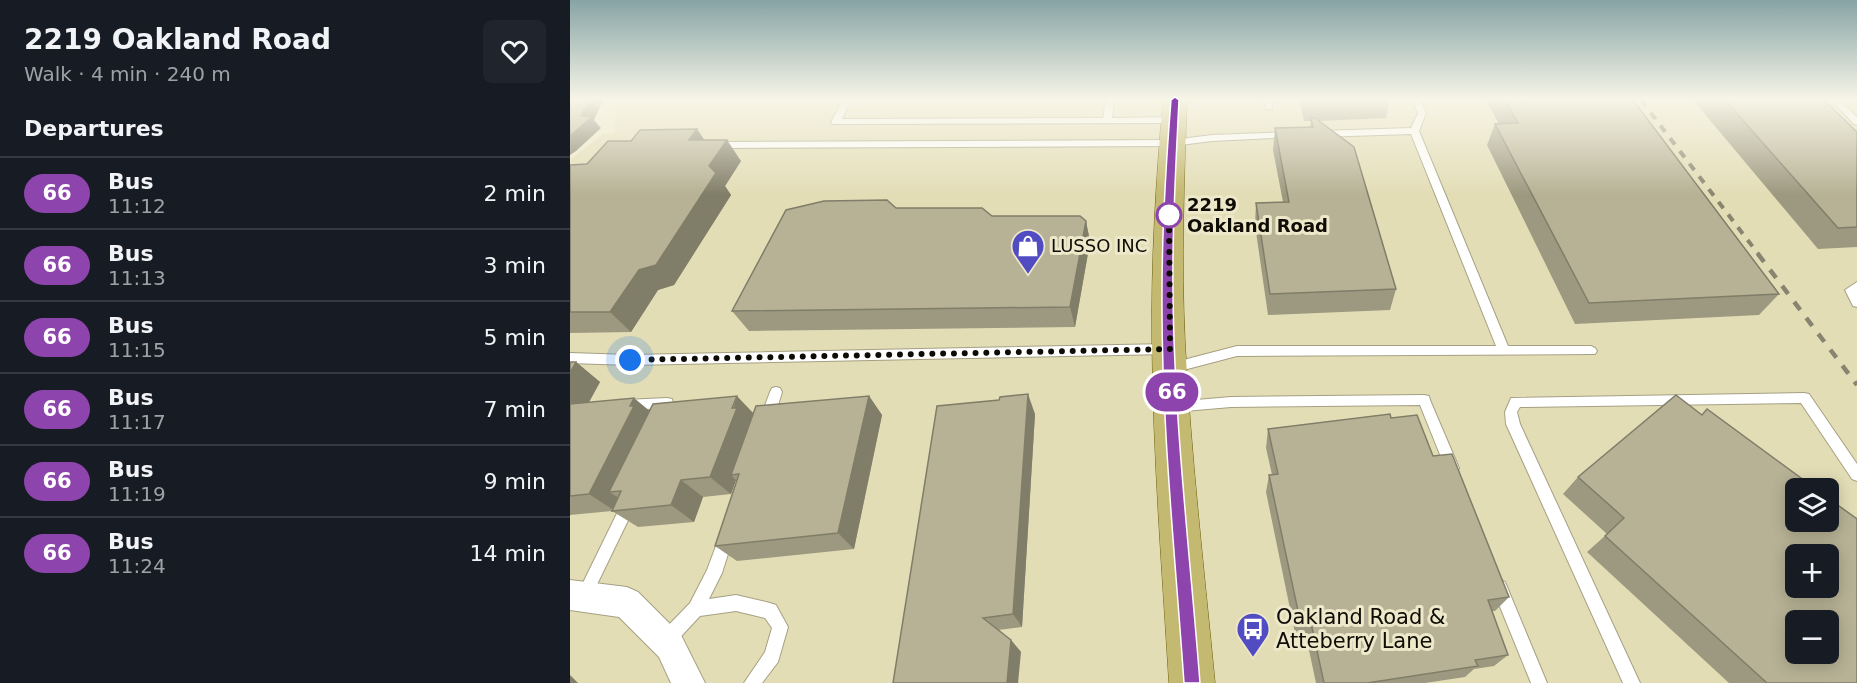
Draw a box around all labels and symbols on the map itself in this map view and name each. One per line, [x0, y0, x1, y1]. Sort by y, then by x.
place label: 2219 Oakland Road [1187, 194, 1328, 236]
marker: 2219 Oakland Road [1156, 202, 1182, 228]
shop icon: LUSSO INC [1010, 228, 1046, 275]
place label: LUSSO INC [1051, 235, 1147, 256]
your location [615, 345, 645, 375]
line badge: 66 [1145, 372, 1199, 412]
place label: Oakland Road & Atteberry Lane [1276, 605, 1445, 653]
bus stop icon: Oakland Road & Atteberry Lane [1235, 611, 1271, 658]

